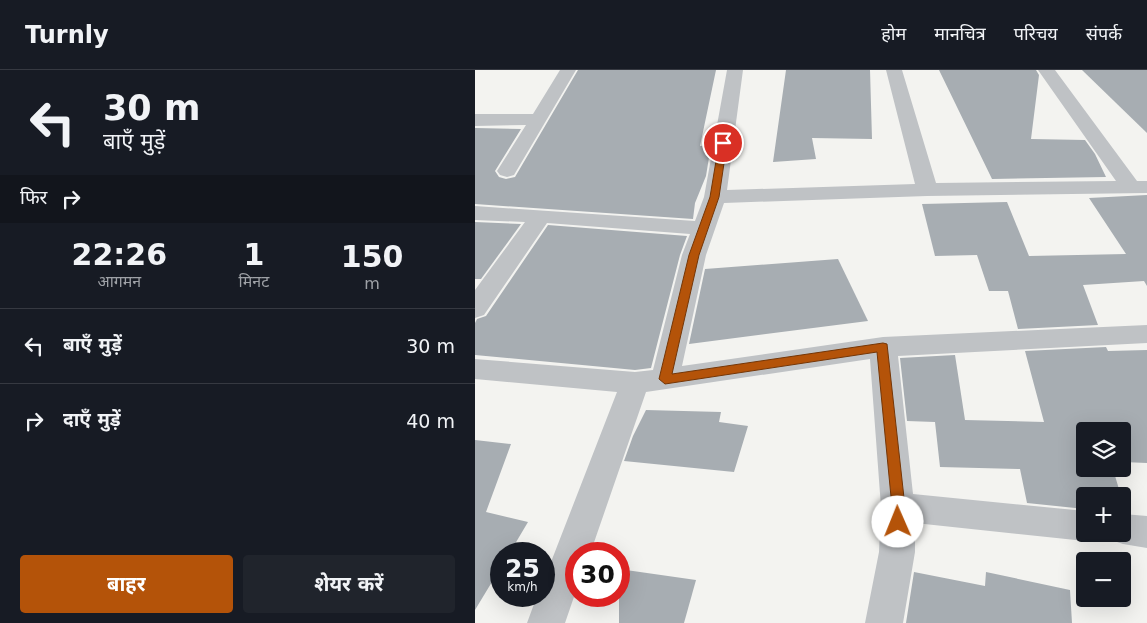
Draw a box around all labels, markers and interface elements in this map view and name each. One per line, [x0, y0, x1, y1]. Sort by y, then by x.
text: Turnly [25, 21, 109, 49]
text: होम [881, 23, 906, 44]
text: मानचित्र [934, 23, 986, 44]
text: परिचय [1014, 23, 1058, 44]
text: संपर्क [1086, 23, 1122, 44]
text: 30 m [103, 88, 200, 128]
icon: left [20, 90, 85, 155]
pin [702, 122, 744, 164]
text: बाएँ मुड़ें [103, 129, 165, 154]
icon: arrive [709, 129, 737, 157]
icon: right [57, 185, 85, 213]
text: फिर [20, 186, 47, 208]
text: 22:26 [72, 237, 167, 272]
text: 1 [243, 237, 264, 272]
text: 150 [341, 239, 403, 274]
text: आगमन [97, 272, 141, 291]
text: मिनट [239, 272, 269, 291]
text: m [364, 274, 380, 293]
icon: left [20, 332, 48, 360]
text: बाएँ मुड़ें [63, 333, 122, 355]
text: 30 m [406, 335, 455, 357]
icon: right [20, 407, 48, 435]
text: दाएँ मुड़ें [63, 408, 121, 430]
text: 40 m [406, 410, 455, 432]
map controls [1076, 422, 1131, 607]
button: layers [1076, 422, 1131, 477]
button: + [1076, 487, 1131, 542]
position arrow [871, 495, 923, 547]
speed limit sign: 30 [565, 542, 630, 607]
button: − [1076, 552, 1131, 607]
text: 25 [505, 554, 540, 583]
button: बाहर [20, 555, 233, 613]
button: शेयर करें [243, 555, 455, 613]
text: km/h [507, 580, 538, 594]

